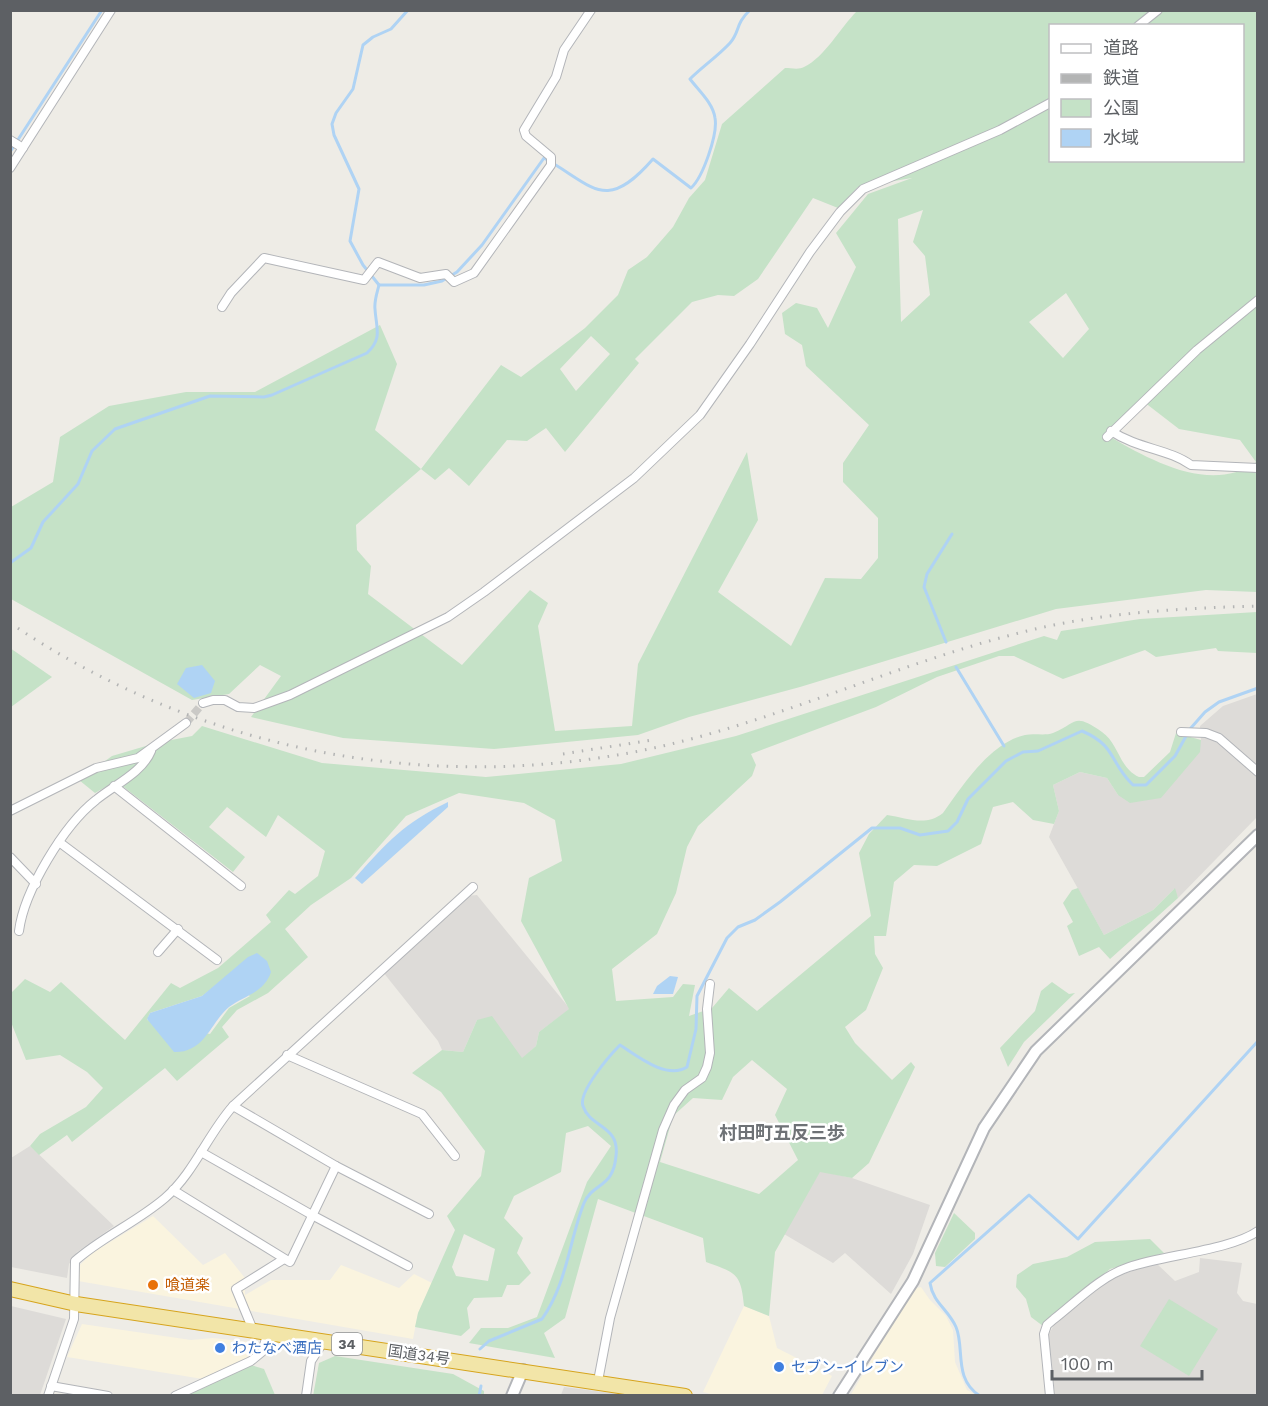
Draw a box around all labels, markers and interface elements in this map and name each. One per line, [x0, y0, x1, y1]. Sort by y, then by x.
legend [1049, 24, 1244, 162]
text: 道路 [1103, 37, 1139, 58]
text: 鉄道 [1103, 67, 1139, 88]
text: 公園 [1103, 97, 1139, 118]
text: 水域 [1103, 127, 1139, 148]
district label: 村田町五反三歩 [719, 1122, 845, 1143]
place label: 喰道楽 [165, 1276, 210, 1294]
marker: 喰道楽 [146, 1278, 160, 1292]
road number: 34 [332, 1333, 362, 1355]
place label: わたなべ酒店 [232, 1339, 322, 1357]
marker: わたなべ酒店 [213, 1341, 227, 1355]
street label: 国道34号 [387, 1342, 451, 1368]
scale bar [1052, 1343, 1202, 1381]
text: 100 m [1061, 1353, 1114, 1374]
place label: セブン-イレブン [791, 1358, 904, 1376]
marker: セブン-イレブン [772, 1360, 786, 1374]

